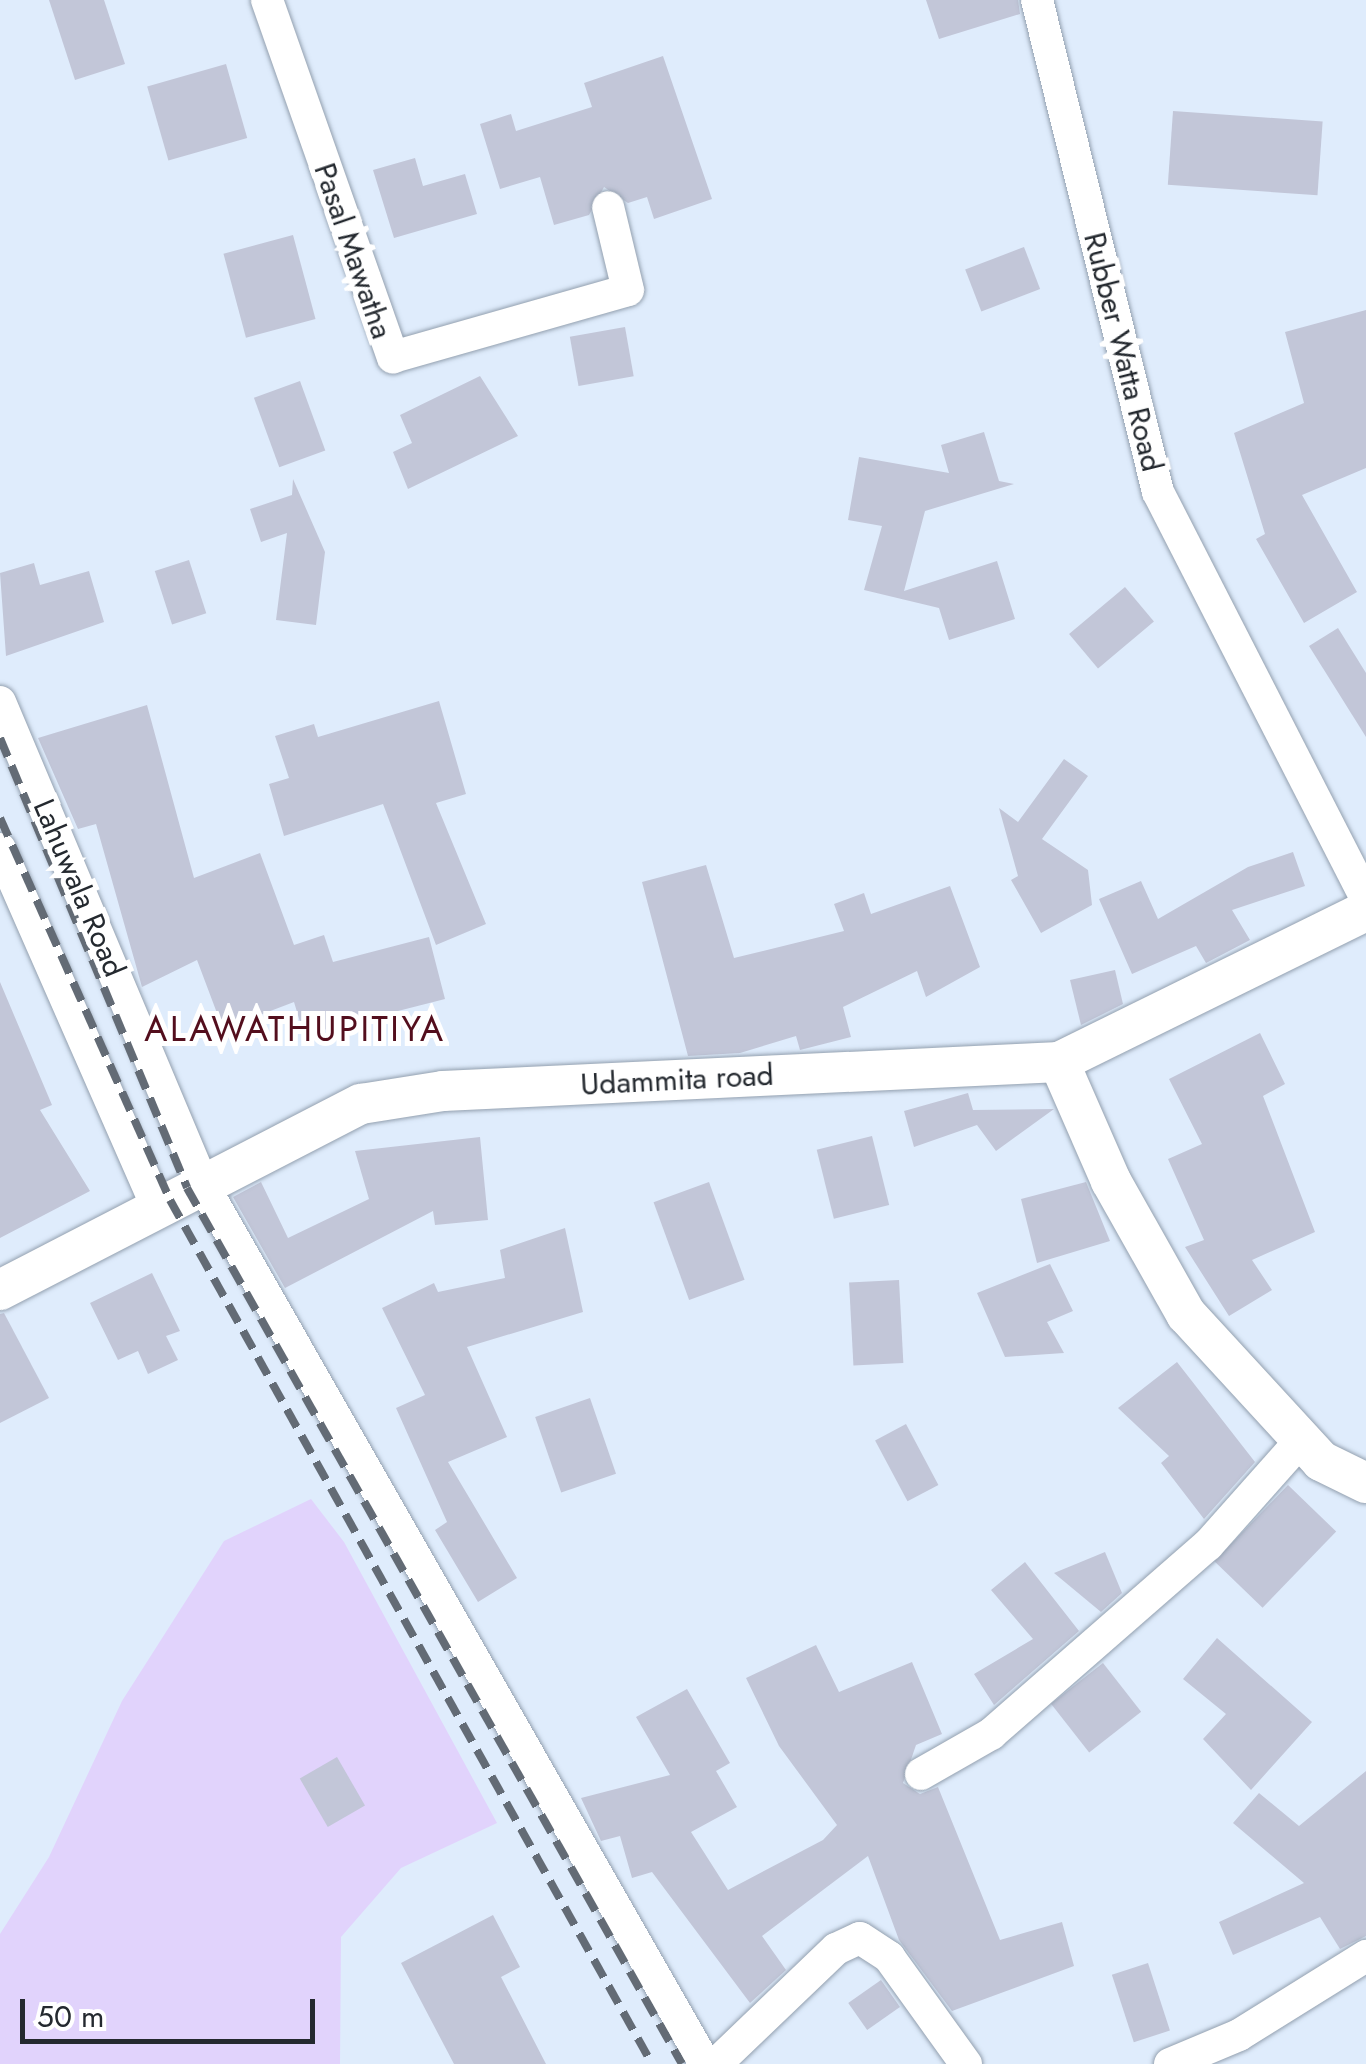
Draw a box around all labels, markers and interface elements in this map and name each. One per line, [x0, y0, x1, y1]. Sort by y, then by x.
street label: Pasal Mawatha [306, 159, 400, 343]
street label: Rubber Watta Road [1076, 229, 1170, 475]
street label: Lahuwala Road [25, 794, 133, 982]
district label: ALAWATHUPITIYA [144, 1008, 446, 1050]
street label: Udammita road [580, 1057, 774, 1103]
scale bar [25, 1979, 320, 2041]
text: 50 m [37, 1995, 104, 2038]

